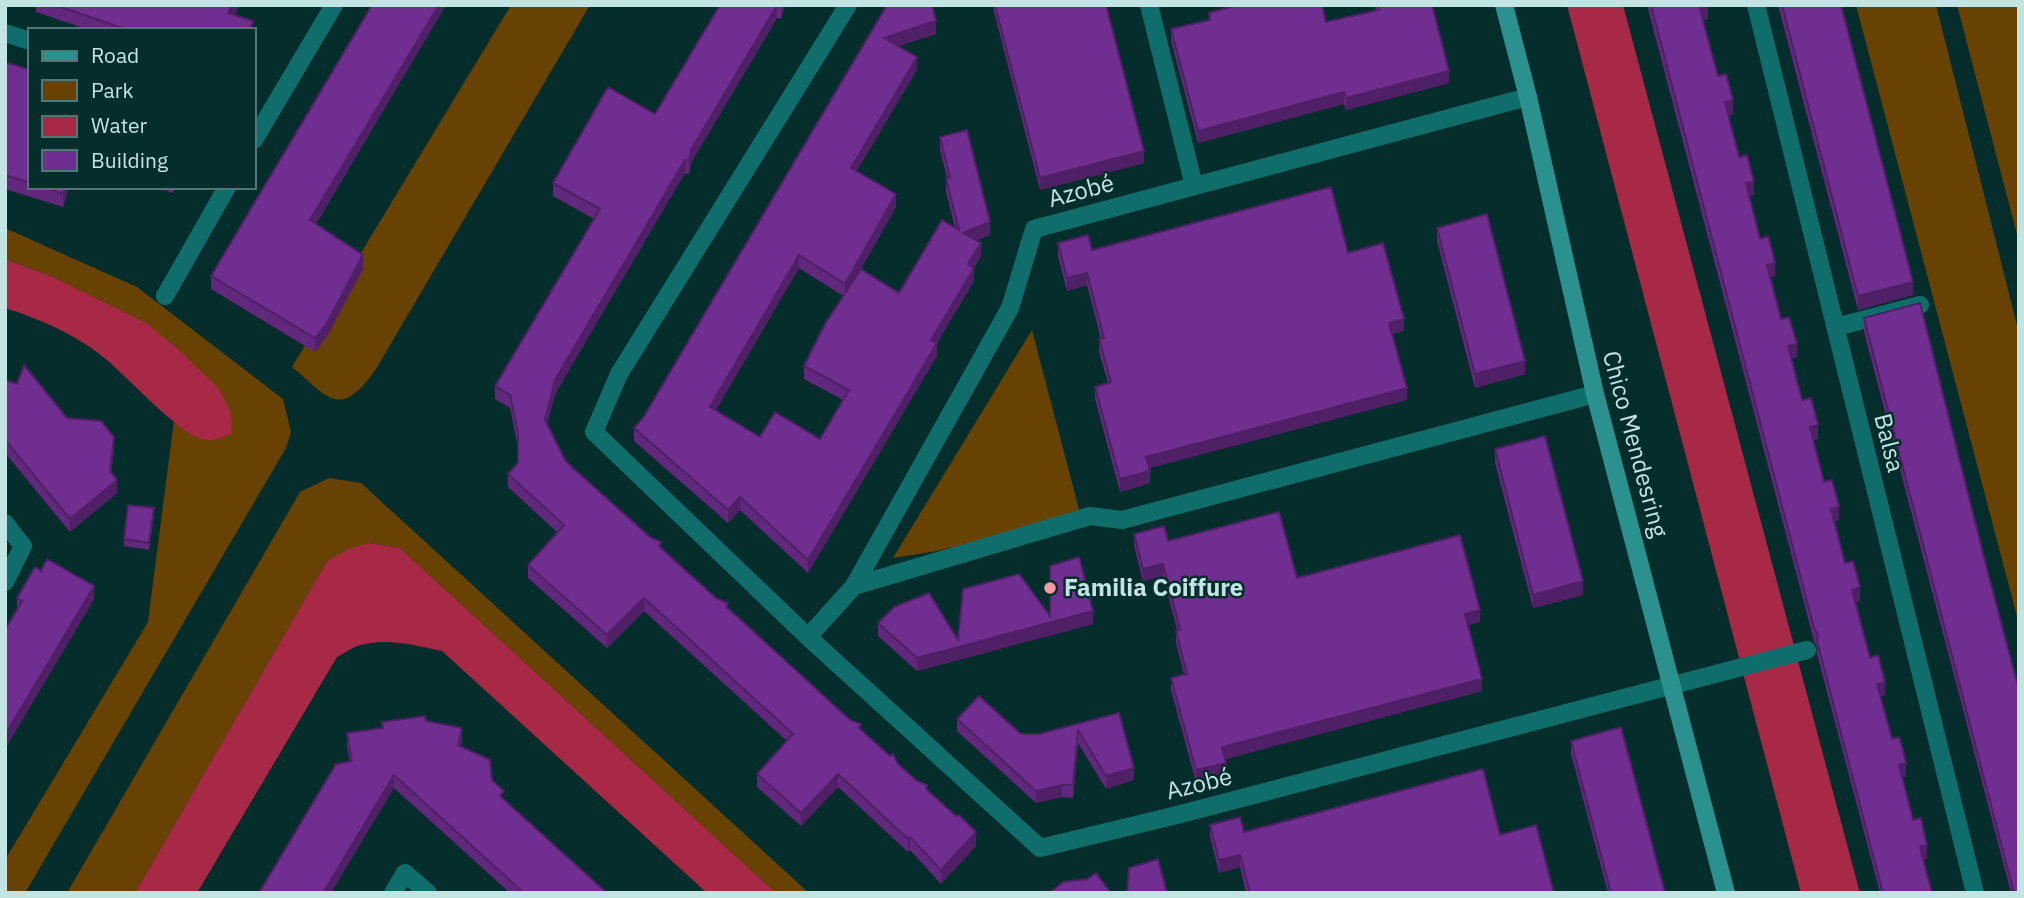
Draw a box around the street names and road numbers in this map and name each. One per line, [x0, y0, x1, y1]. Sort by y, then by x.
street label: Azobé [1044, 166, 1117, 214]
street label: Chico Mendesring [1596, 347, 1676, 541]
street label: Balsa [1867, 410, 1913, 476]
street label: Azobé [1162, 759, 1235, 807]

